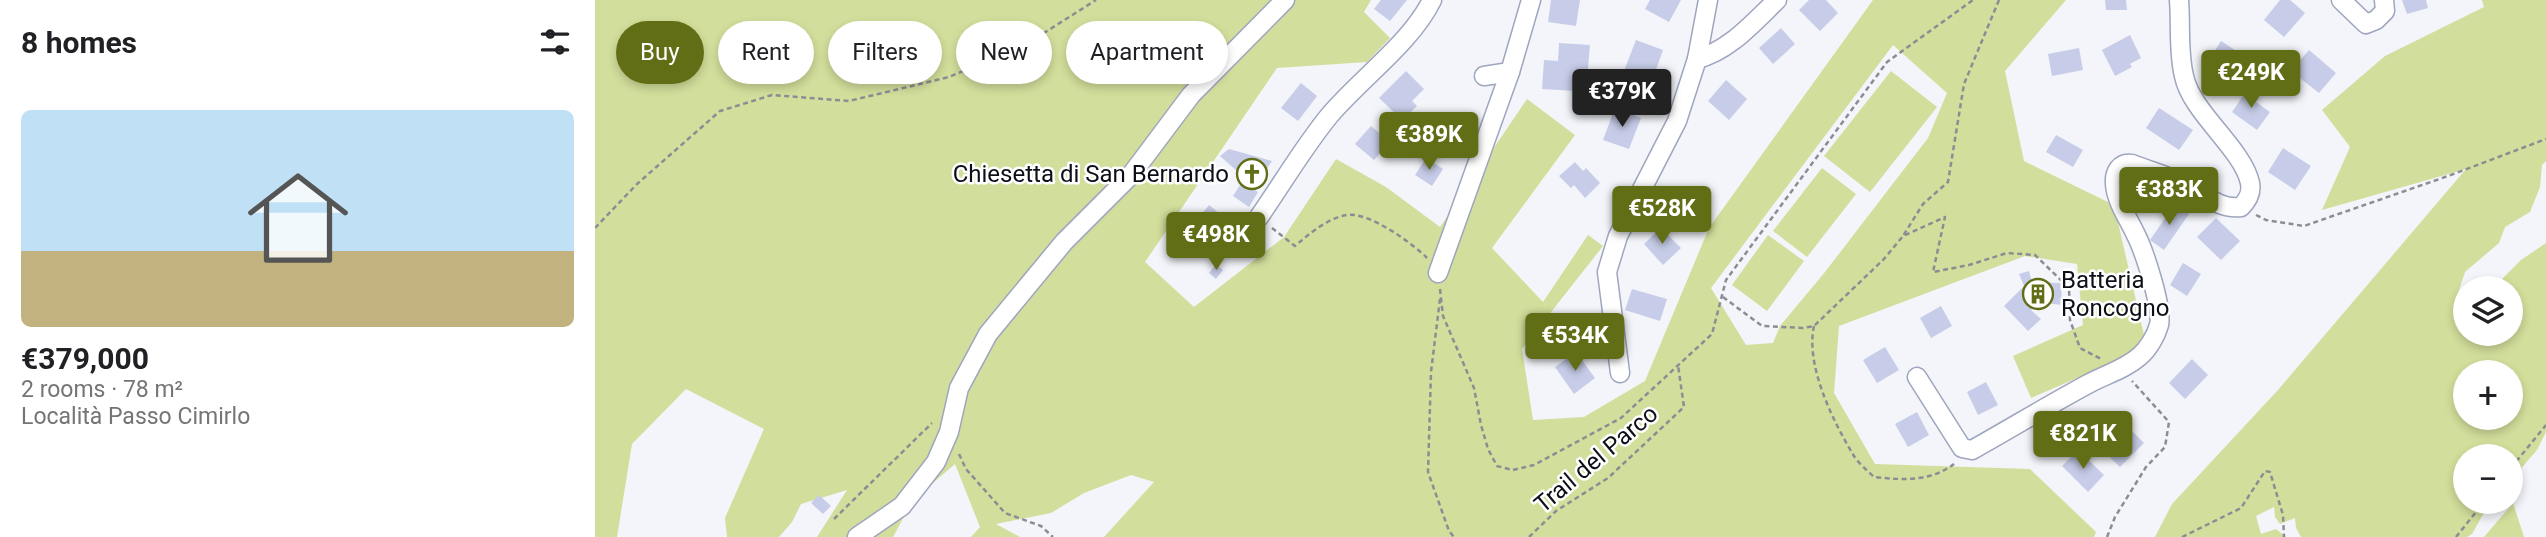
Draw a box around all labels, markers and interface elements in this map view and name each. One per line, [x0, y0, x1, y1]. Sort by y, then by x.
chip: Buy [616, 21, 704, 84]
chip: Rent [718, 21, 814, 84]
chip: Filters [828, 21, 942, 84]
chip: New [956, 21, 1052, 84]
chip: Apartment [1066, 21, 1228, 84]
icon: filters [536, 23, 574, 61]
text: 8 homes [21, 25, 137, 60]
pin: €249K [2202, 50, 2300, 110]
text: €249K [2217, 59, 2285, 86]
pin: €379K [1573, 69, 1671, 129]
text: €379K [1588, 78, 1656, 105]
pin: €389K [1380, 113, 1478, 172]
text: €389K [1395, 121, 1463, 148]
icon: home [235, 155, 361, 281]
church icon: Chiesetta di San Bernardo [1235, 157, 1269, 191]
place label: Chiesetta di San Bernardo [953, 160, 1229, 188]
pin: €383K [2120, 168, 2218, 227]
text: €383K [2135, 176, 2203, 203]
pin: €528K [1613, 187, 1711, 246]
text: €528K [1628, 195, 1696, 222]
pin: €498K [1167, 212, 1265, 272]
text: €498K [1182, 221, 1250, 248]
place label: Batteria Roncogno [2061, 266, 2169, 322]
map controls [2453, 276, 2523, 514]
button: layers [2453, 276, 2523, 346]
building icon: Batteria Roncogno [2021, 277, 2055, 311]
pin: €534K [1526, 314, 1624, 373]
text: €534K [1541, 322, 1609, 349]
text: €379,000 [21, 341, 149, 376]
button: + [2453, 360, 2523, 430]
text: 2 rooms · 78 m² [21, 376, 183, 403]
street label: Trail del Parco [1529, 399, 1663, 519]
text: Località Passo Cimirlo [21, 403, 250, 430]
pin: €821K [2034, 412, 2132, 471]
text: €821K [2049, 420, 2117, 447]
button: − [2453, 444, 2523, 514]

